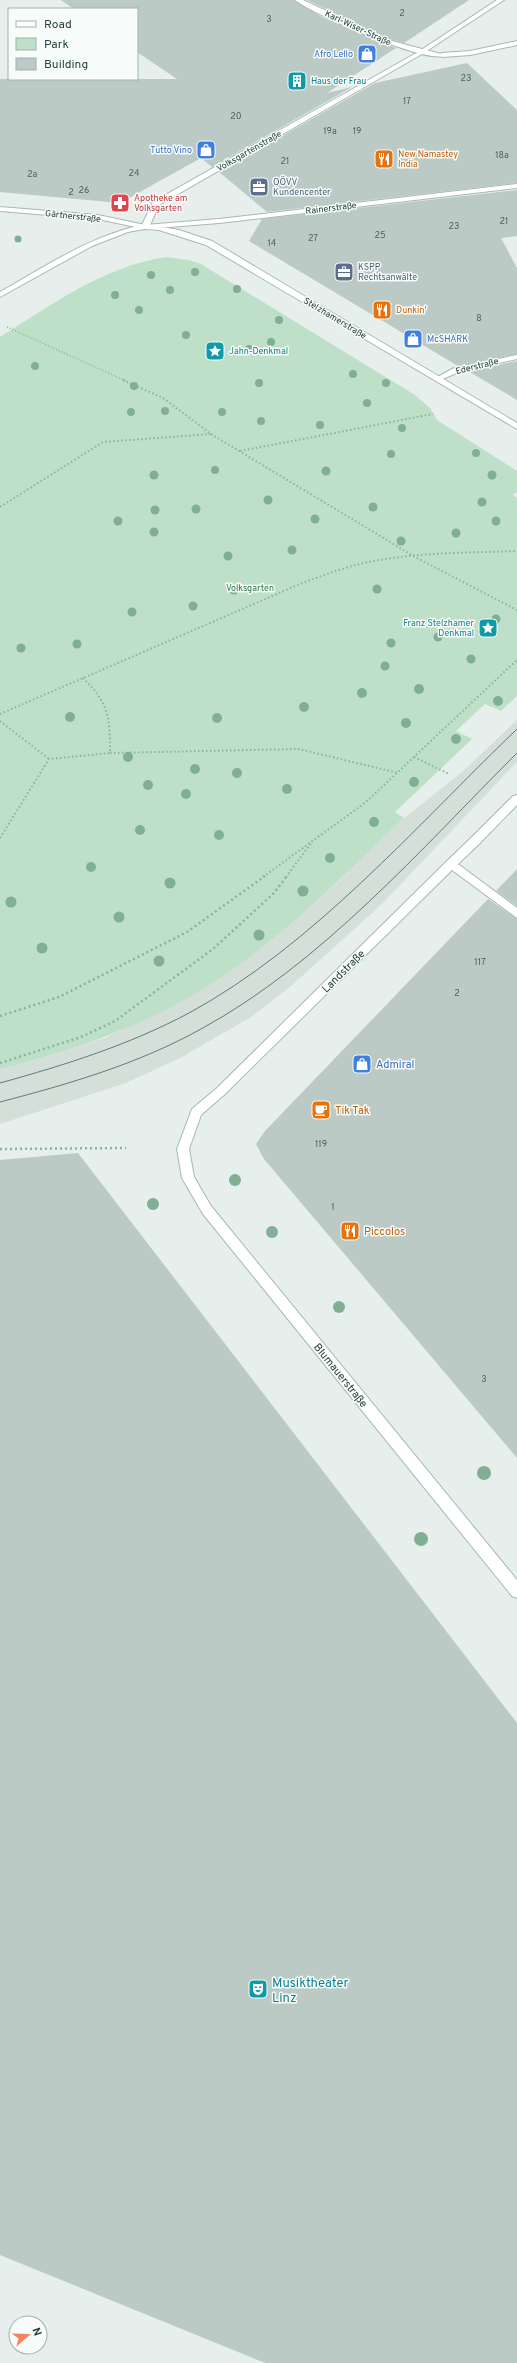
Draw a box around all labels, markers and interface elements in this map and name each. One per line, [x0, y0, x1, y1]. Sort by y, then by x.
legend [8, 8, 138, 80]
street label: Karl-Wiser-Straße [323, 8, 393, 49]
house number: 2 [399, 8, 405, 19]
house number: 3 [266, 14, 272, 25]
text: Road [44, 17, 72, 33]
text: Park [44, 37, 69, 53]
shop icon: Afro Lello [356, 43, 378, 65]
place label: Afro Lello [314, 49, 353, 60]
text: Building [44, 57, 88, 73]
building icon: Haus der Frau [286, 70, 308, 92]
house number: 23 [461, 73, 471, 84]
place label: Haus der Frau [311, 76, 366, 87]
house number: 17 [403, 96, 411, 107]
house number: 20 [230, 111, 242, 122]
house number: 19a [323, 126, 337, 137]
house number: 19 [353, 126, 361, 137]
street label: Volksgartenstraße [215, 128, 284, 174]
shop icon: Tutto Vino [195, 139, 217, 161]
place label: Tutto Vino [150, 145, 192, 156]
restaurant icon: New Namastey India [373, 148, 395, 170]
place label: New Namastey India [398, 149, 458, 170]
house number: 18a [495, 150, 509, 161]
house number: 21 [281, 156, 289, 167]
house number: 24 [128, 168, 140, 179]
house number: 2a [27, 169, 37, 180]
office icon: OÖVV Kundencenter [248, 176, 270, 198]
place label: OÖVV Kundencenter [273, 176, 331, 198]
house number: 26 [79, 185, 89, 196]
house number: 2 [68, 187, 74, 198]
pharmacy icon: Apotheke am Volksgarten [109, 192, 131, 214]
place label: Apotheke am Volksgarten [134, 193, 187, 214]
street label: Rainerstraße [305, 200, 357, 217]
street label: Gärtnerstraße [44, 208, 102, 225]
house number: 21 [500, 216, 508, 227]
house number: 23 [449, 221, 459, 232]
house number: 25 [374, 230, 386, 241]
house number: 27 [308, 233, 318, 244]
house number: 14 [268, 238, 277, 249]
office icon: KSPP Rechtsanwälte [333, 261, 355, 283]
place label: KSPP Rechtsanwälte [358, 262, 417, 283]
street label: Stelzhamerstraße [301, 295, 368, 342]
restaurant icon: Dunkin' [371, 299, 393, 321]
place label: Dunkin' [396, 305, 426, 316]
house number: 8 [476, 313, 482, 324]
shop icon: McSHARK [402, 328, 424, 350]
place label: McSHARK [427, 334, 468, 345]
place icon: Jahn-Denkmal [204, 340, 226, 362]
place label: Jahn-Denkmal [229, 346, 288, 357]
street label: Ederstraße [455, 356, 500, 377]
park label: Volksgarten [226, 583, 274, 594]
place icon: Franz Stelzhamer Denkmal [477, 617, 499, 639]
place label: Franz Stelzhamer Denkmal [403, 618, 474, 639]
street label: Landstraße [319, 947, 368, 996]
house number: 117 [474, 957, 486, 968]
house number: 2 [454, 988, 460, 999]
shop icon: Admiral [351, 1053, 373, 1075]
place label: Admiral [376, 1058, 414, 1072]
cafe icon: Tik Tak [310, 1099, 332, 1121]
place label: Tik Tak [335, 1104, 370, 1118]
house number: 119 [315, 1139, 327, 1150]
house number: 1 [331, 1202, 335, 1213]
restaurant icon: Piccolos [339, 1220, 361, 1242]
place label: Piccolos [364, 1225, 405, 1239]
street label: Blumauerstraße [310, 1341, 370, 1411]
house number: 3 [481, 1374, 487, 1385]
place label: Musiktheater Linz [272, 1976, 349, 2007]
theatre icon: Musiktheater Linz [247, 1978, 269, 2000]
north arrow [8, 2315, 48, 2355]
text: N [29, 2326, 44, 2338]

